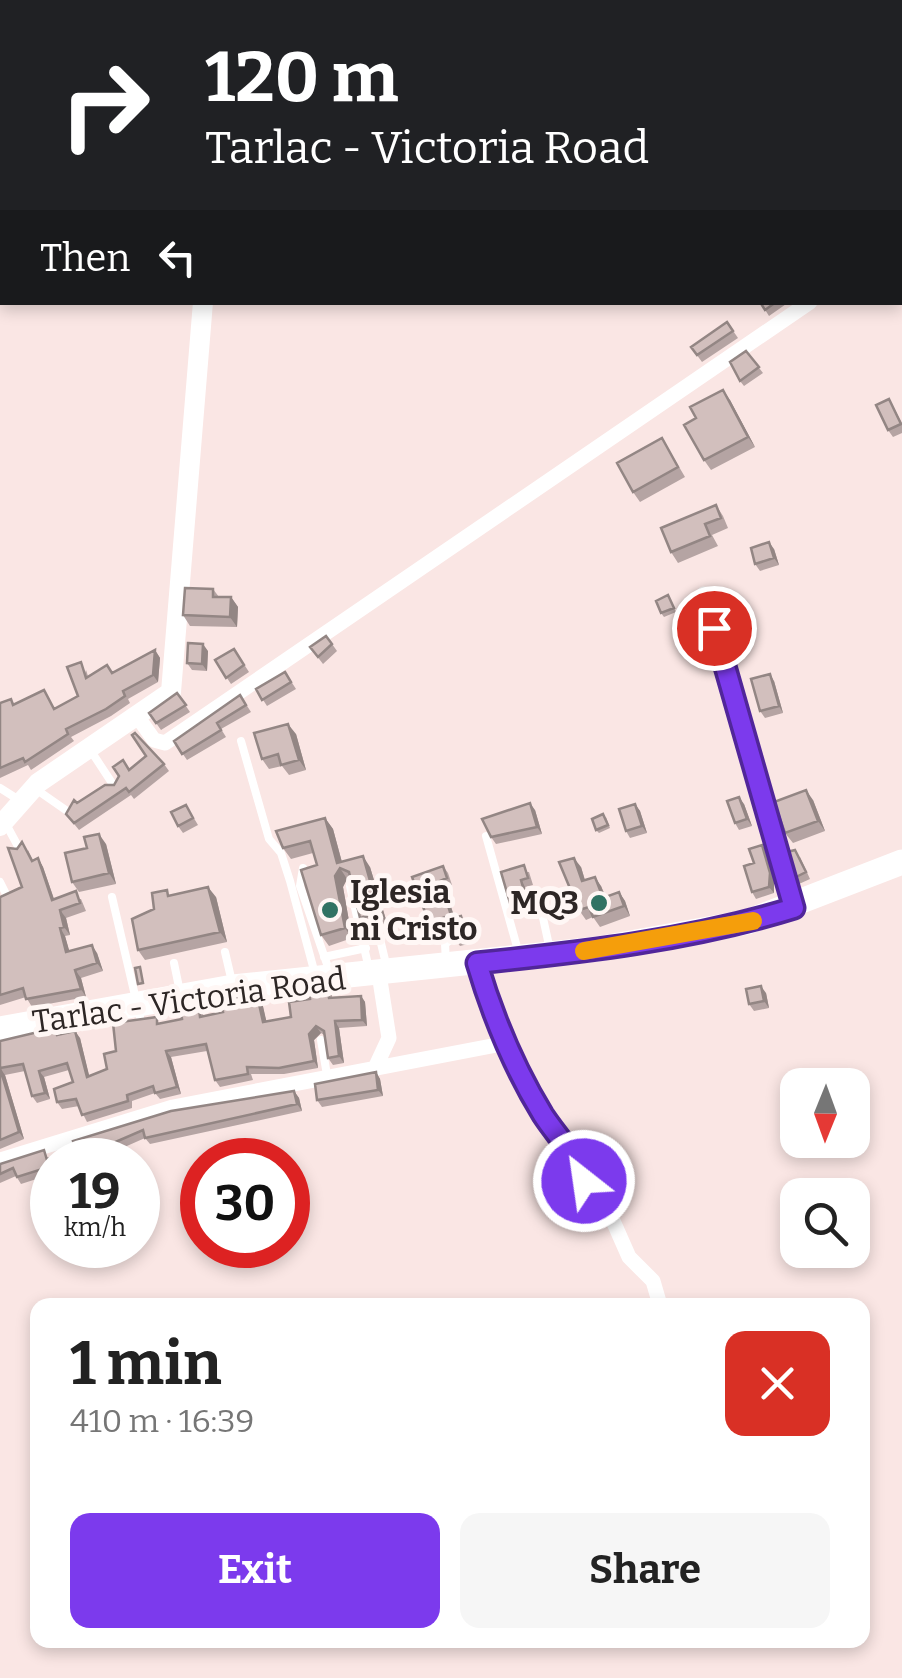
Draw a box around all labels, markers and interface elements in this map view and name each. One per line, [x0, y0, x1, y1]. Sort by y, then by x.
text: 120 m [205, 36, 398, 120]
icon: right [40, 40, 170, 170]
text: Tarlac - Victoria Road [205, 121, 649, 175]
icon: left [150, 230, 205, 285]
text: Then [40, 235, 130, 281]
pin [672, 586, 757, 671]
icon: arrive [687, 601, 742, 656]
place label: Iglesia ni Cristo [350, 873, 477, 948]
place label: MQ3 [510, 884, 579, 922]
marker: MQ3 [588, 892, 610, 914]
marker: Iglesia ni Cristo [319, 899, 341, 921]
street label: Tarlac - Victoria Road [30, 959, 348, 1041]
north arrow [780, 1068, 870, 1158]
map controls [780, 1068, 870, 1268]
position arrow [532, 1129, 636, 1233]
speed limit sign: 30 [180, 1138, 310, 1268]
text: 19 [69, 1161, 121, 1221]
button: search [780, 1178, 870, 1268]
text: km/h [64, 1213, 126, 1243]
text: 1 min [70, 1328, 222, 1400]
button: close [725, 1331, 830, 1436]
text: 410 m · 16:39 [70, 1402, 254, 1440]
button: Exit [70, 1513, 440, 1628]
button: Share [460, 1513, 830, 1628]

